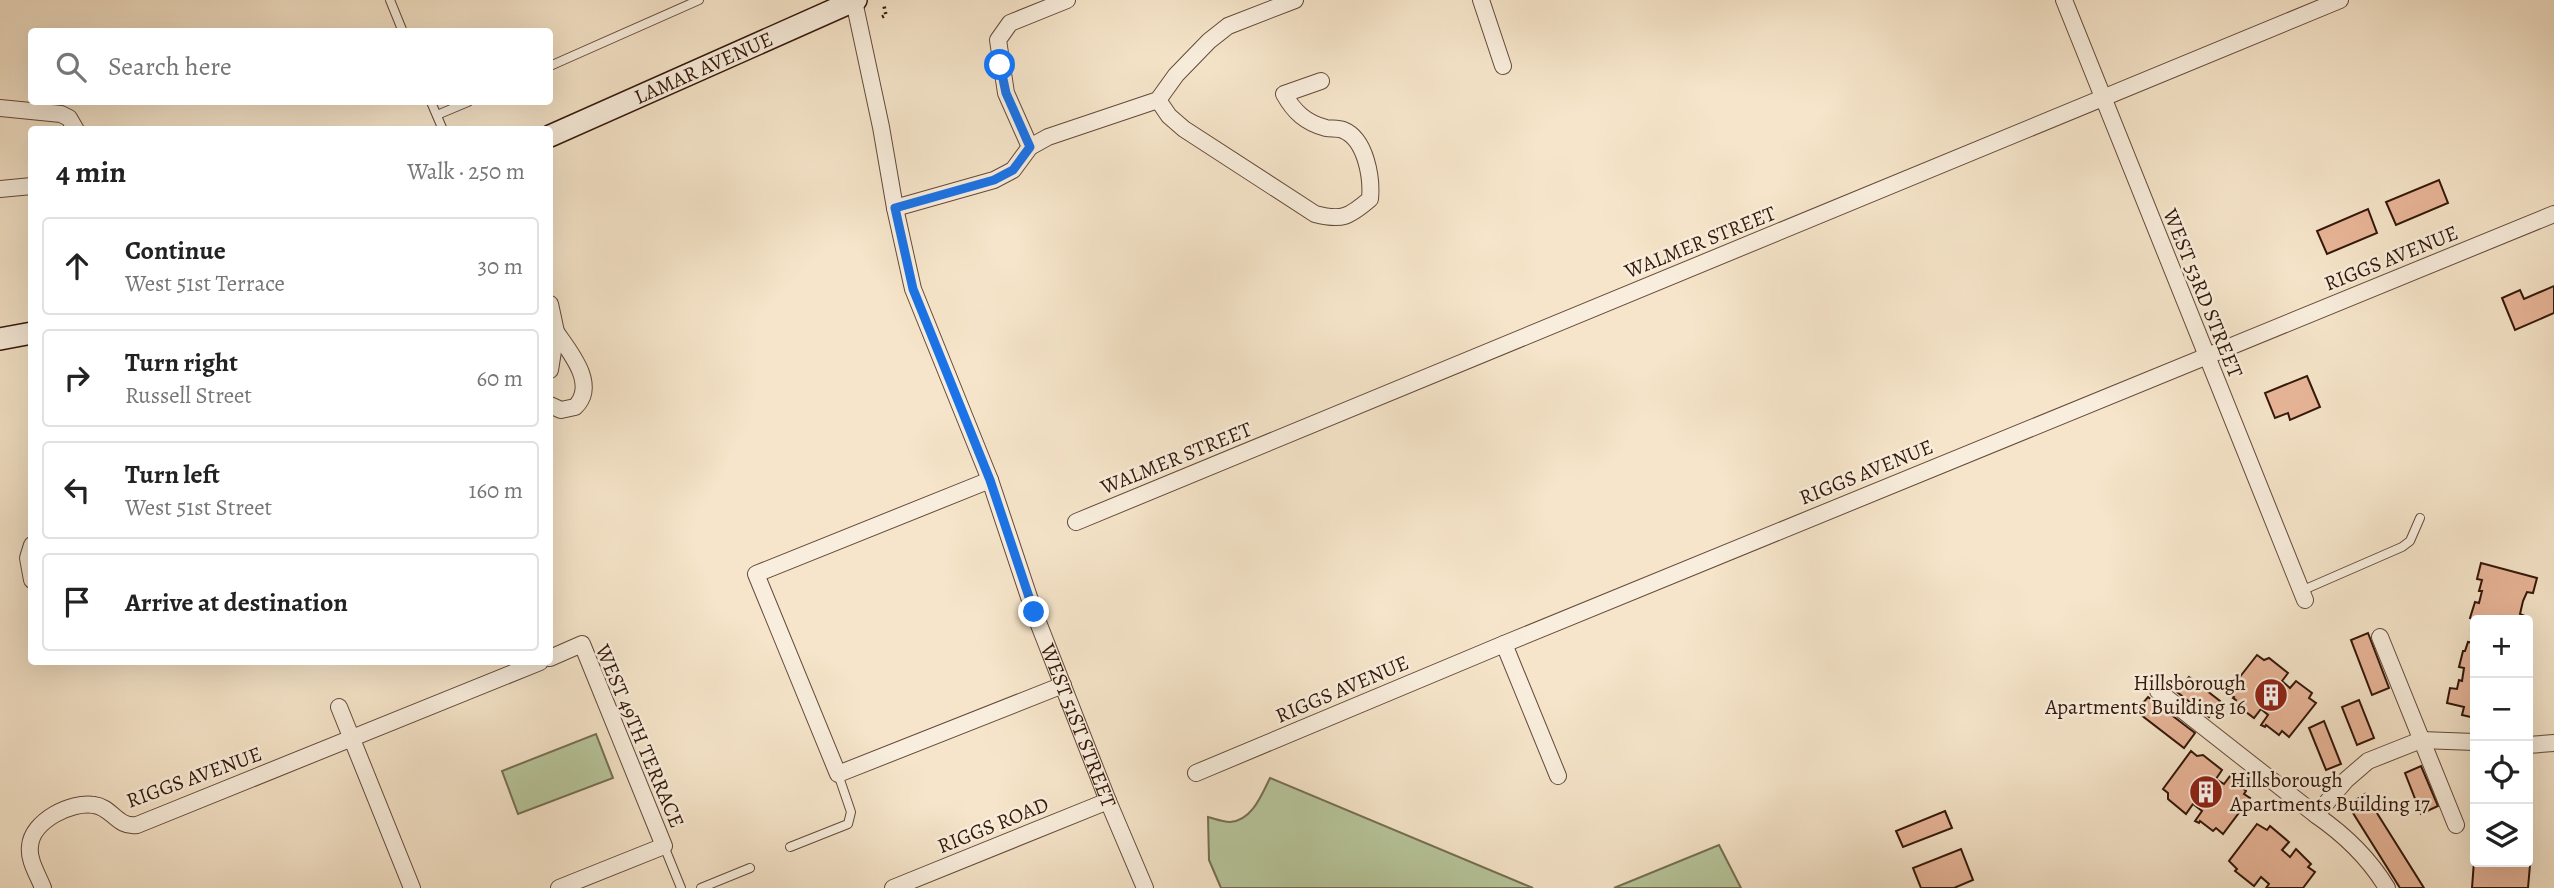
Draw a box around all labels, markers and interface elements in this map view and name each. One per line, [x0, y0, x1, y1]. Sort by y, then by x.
street label: LAMAR AVENUE [630, 25, 777, 111]
search box [28, 28, 553, 105]
icon: search [52, 48, 90, 86]
text: Search here [108, 49, 232, 84]
route start [984, 49, 1015, 80]
text: 4 min [56, 152, 126, 192]
text: Walk · 250 m [407, 156, 525, 187]
street label: WALMER STREET [1619, 199, 1780, 285]
street label: WEST 53RD STREET [2156, 203, 2250, 382]
street label: RIGGS AVENUE [2320, 218, 2462, 298]
text: Continue [125, 233, 226, 268]
icon: ahead [58, 247, 96, 285]
text: 30 m [477, 251, 523, 282]
text: West 51st Terrace [125, 268, 285, 299]
text: Turn right [125, 345, 238, 380]
icon: right [58, 359, 96, 397]
text: 60 m [476, 363, 523, 394]
text: Russell Street [125, 380, 252, 411]
street label: WALMER STREET [1095, 415, 1256, 501]
street label: RIGGS AVENUE [1795, 432, 1937, 512]
text: Turn left [125, 457, 220, 492]
icon: left [58, 471, 96, 509]
text: 160 m [469, 475, 523, 506]
text: West 51st Street [125, 492, 272, 523]
icon: arrive [58, 583, 96, 621]
text: Arrive at destination [125, 585, 348, 620]
route end [1018, 596, 1049, 627]
map controls [2470, 615, 2533, 867]
button: + [2470, 615, 2533, 678]
street label: WEST 49TH TERRACE [588, 639, 691, 832]
street label: WEST 51ST STREET [1033, 639, 1123, 812]
street label: RIGGS AVENUE [1271, 648, 1413, 730]
place label: Hillsborough Apartments Building 16 [2044, 669, 2246, 721]
building icon: Hillsborough Apartments Building 16 [2252, 676, 2290, 714]
button: − [2470, 678, 2533, 741]
street label: RIGGS AVENUE [122, 740, 266, 814]
button: locate [2470, 741, 2533, 804]
place label: Hillsborough Apartments Building 17 [2229, 766, 2430, 818]
building icon: Hillsborough Apartments Building 17 [2187, 773, 2225, 811]
street label: RIGGS ROAD [933, 790, 1053, 860]
button: layers [2470, 804, 2533, 867]

